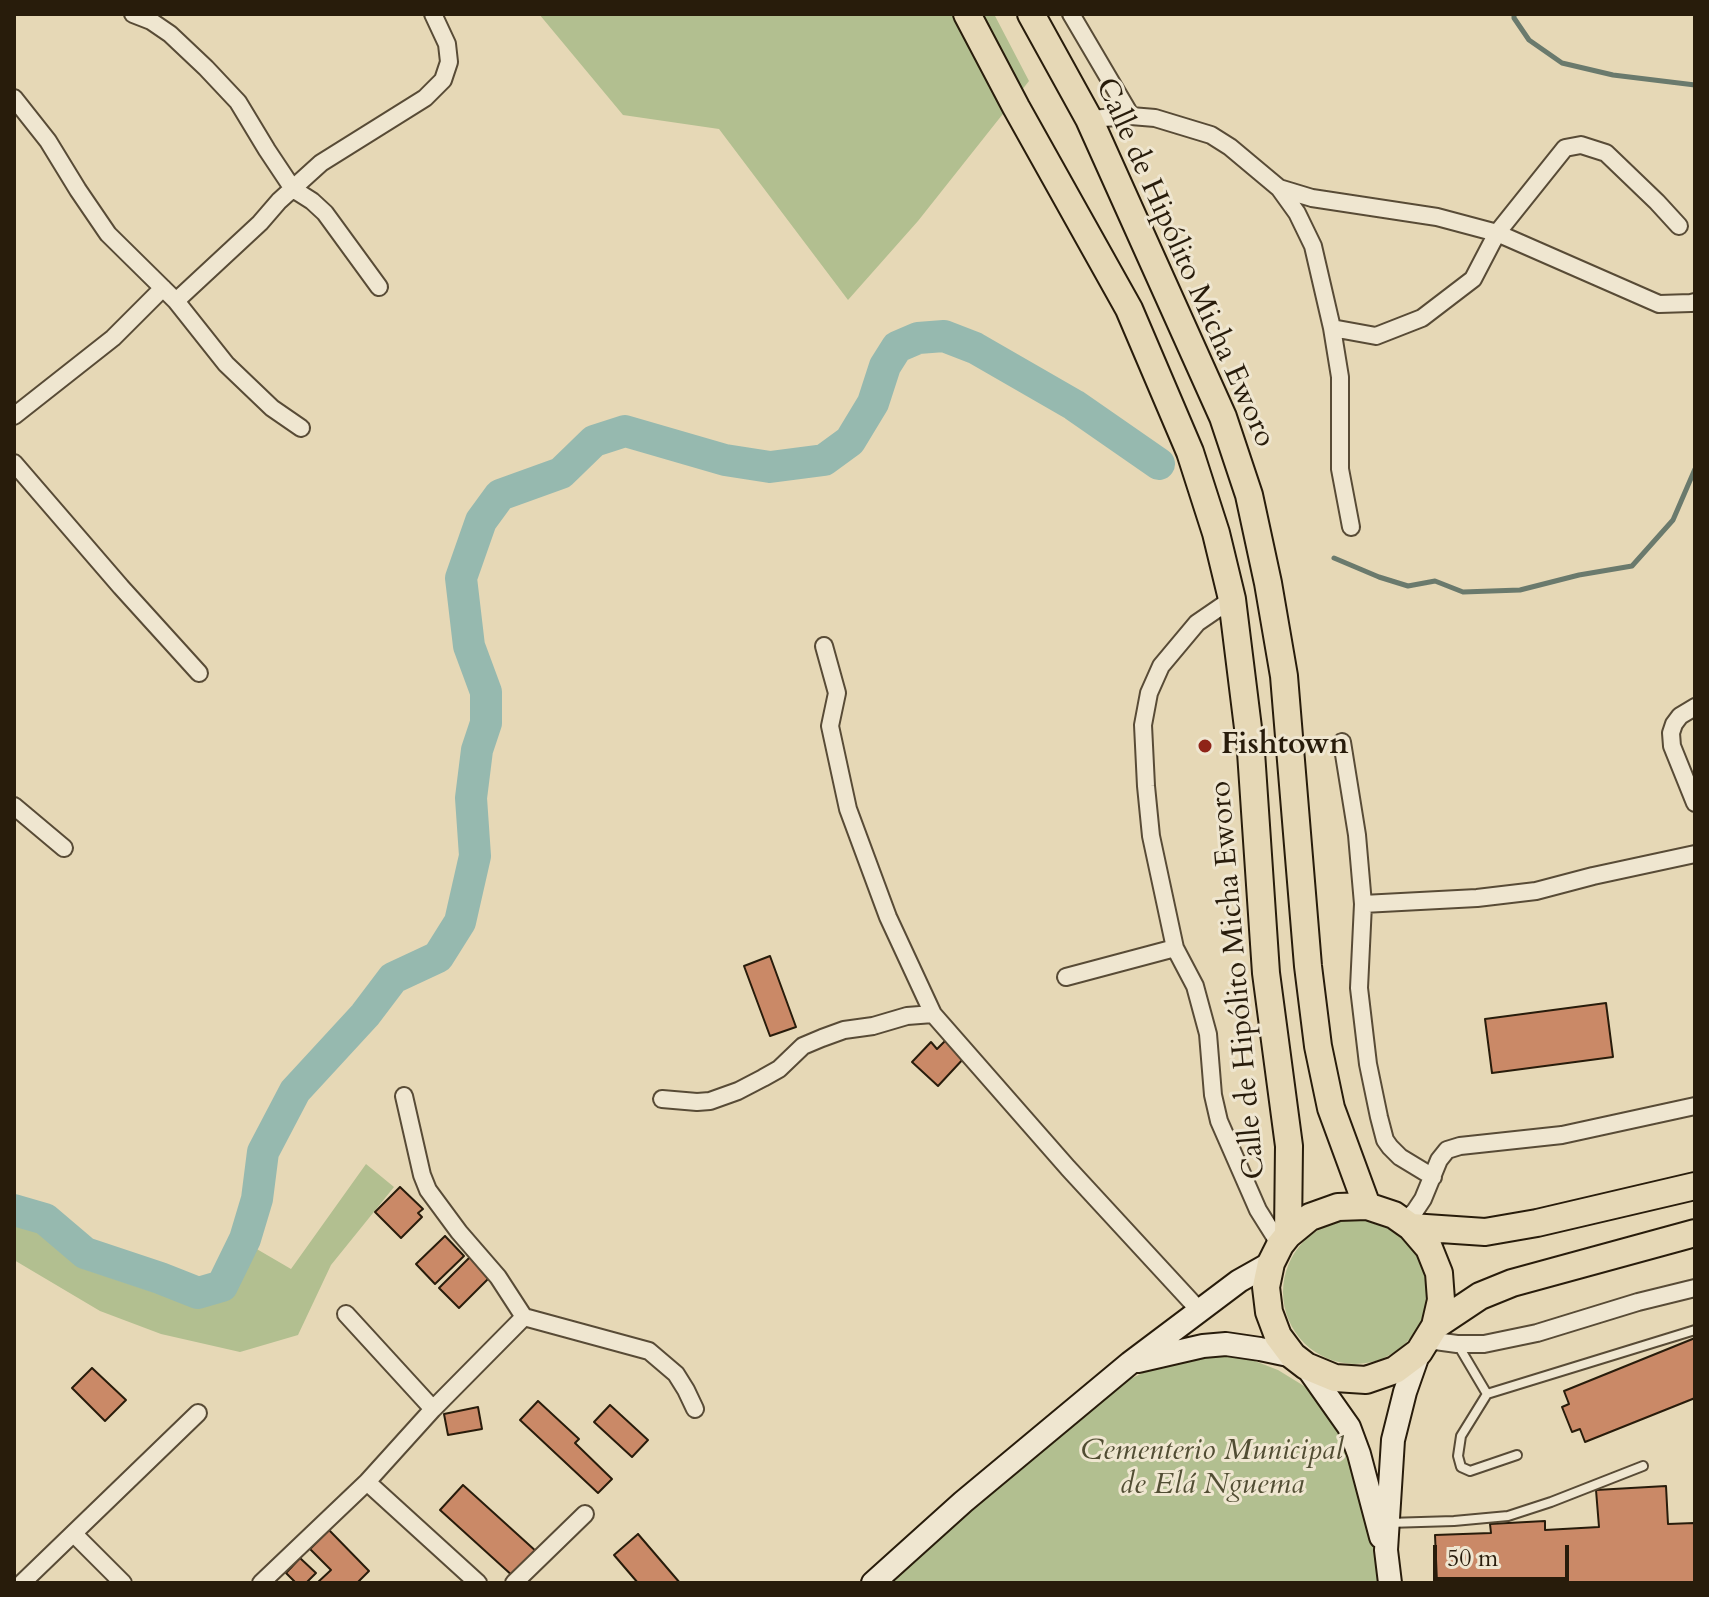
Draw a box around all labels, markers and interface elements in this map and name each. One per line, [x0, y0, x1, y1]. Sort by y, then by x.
street label: Calle de Hipólito Micha Eworo [1086, 73, 1282, 453]
place label: Fishtown [1221, 728, 1348, 764]
marker: Fishtown [1196, 737, 1214, 755]
street label: Calle de Hipólito Micha Eworo [1204, 779, 1274, 1181]
park label: Cementerio Municipal de Elá Nguema [1081, 1434, 1343, 1504]
scale bar [1437, 1529, 1573, 1579]
text: 50 m [1447, 1542, 1498, 1575]

